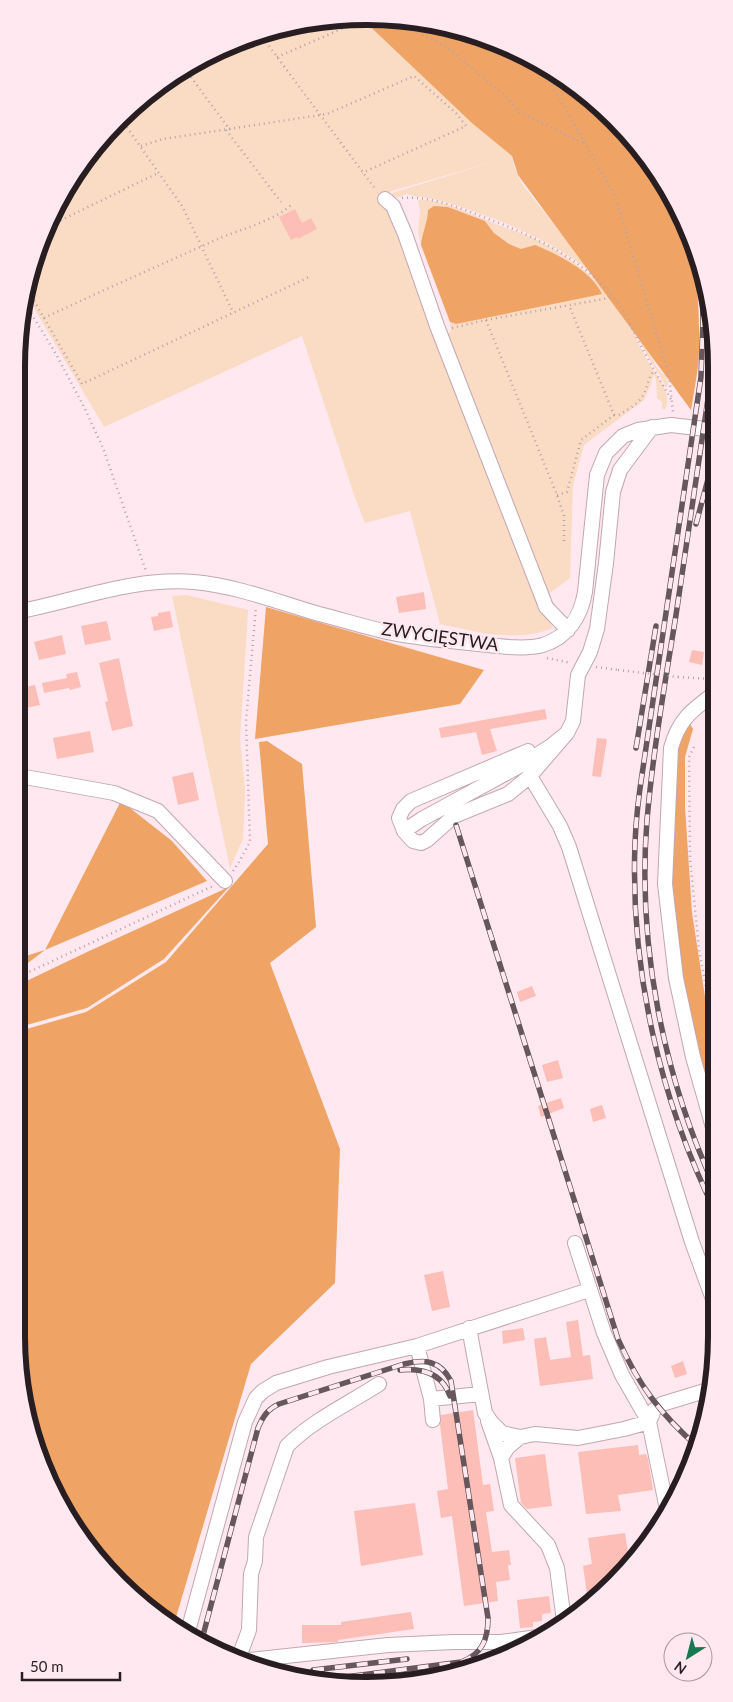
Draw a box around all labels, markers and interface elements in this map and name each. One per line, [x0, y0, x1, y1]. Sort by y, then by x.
street label: ZWYCIĘSTWA [380, 617, 501, 655]
north arrow [663, 1632, 713, 1682]
scale bar [22, 1650, 120, 1682]
text: 50 m [30, 1657, 64, 1675]
text: N [671, 1658, 689, 1678]

